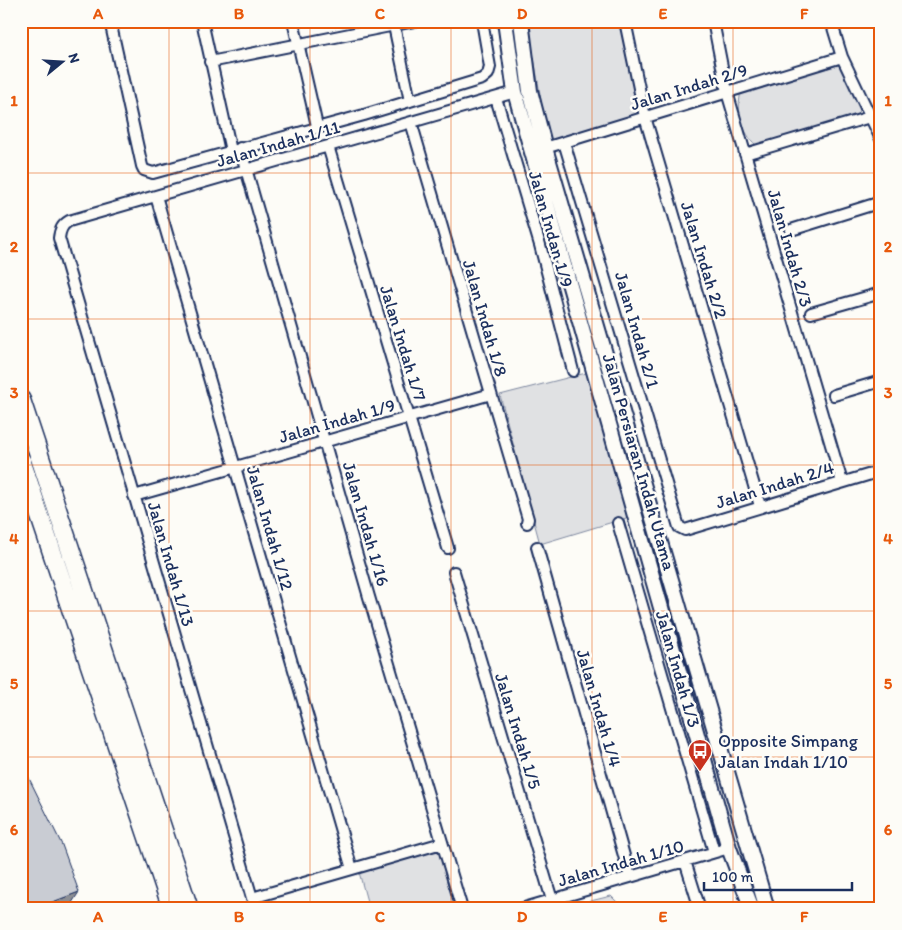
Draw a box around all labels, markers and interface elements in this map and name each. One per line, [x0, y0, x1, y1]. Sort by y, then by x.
text: A [92, 4, 104, 23]
text: B [234, 4, 245, 23]
text: C [375, 4, 386, 23]
text: D [517, 4, 528, 23]
text: E [659, 4, 668, 23]
text: F [800, 4, 809, 23]
north arrow [38, 38, 88, 88]
text: N [64, 51, 83, 65]
street label: Jalan Indah 2/9 [628, 59, 750, 115]
text: 1 [10, 91, 18, 110]
text: 1 [884, 91, 892, 110]
street label: Jalan Indah 1/11 [214, 116, 342, 172]
street label: Jalan Indan 1/9 [524, 168, 578, 290]
street label: Jalan Indah 2/3 [763, 186, 817, 310]
street label: Jalan Indah 2/2 [676, 199, 732, 322]
text: 2 [10, 237, 19, 256]
text: 2 [884, 237, 893, 256]
street label: Jalan Indah 1/8 [458, 257, 512, 379]
street label: Jalan Indah 2/1 [610, 269, 664, 391]
street label: Jalan Indah 1/7 [375, 283, 431, 404]
street label: Jalan Persiaran Indah Utama [598, 351, 681, 573]
text: 3 [10, 383, 19, 402]
text: 3 [884, 383, 893, 402]
street label: Jalan Indah 1/9 [276, 394, 398, 448]
street label: Jalan Indah 2/4 [713, 456, 837, 513]
street label: Jalan Indah 1/16 [338, 459, 394, 589]
street label: Jalan Indah 1/12 [242, 463, 298, 593]
street label: Jalan Indah 1/13 [143, 499, 199, 629]
text: 4 [9, 529, 19, 548]
text: 4 [883, 529, 893, 548]
street label: Jalan Indah 1/3 [651, 608, 705, 730]
street label: Jalan Indah 1/4 [572, 647, 626, 770]
street label: Jalan Indah 1/5 [490, 670, 546, 792]
text: 5 [10, 674, 19, 693]
text: 5 [884, 674, 893, 693]
place label: Opposite Simpang Jalan Indah 1/10 [718, 730, 859, 773]
bus stop icon: Opposite Simpang Jalan Indah 1/10 [687, 738, 713, 772]
text: 6 [10, 820, 19, 839]
text: 6 [884, 820, 893, 839]
street label: Jalan Indah 1/10 [555, 834, 687, 892]
scale bar [704, 860, 852, 892]
text: 100 m [712, 868, 754, 886]
text: A [92, 907, 104, 926]
text: B [234, 907, 245, 926]
text: C [375, 907, 386, 926]
text: D [517, 907, 528, 926]
text: E [659, 907, 668, 926]
text: F [800, 907, 809, 926]

